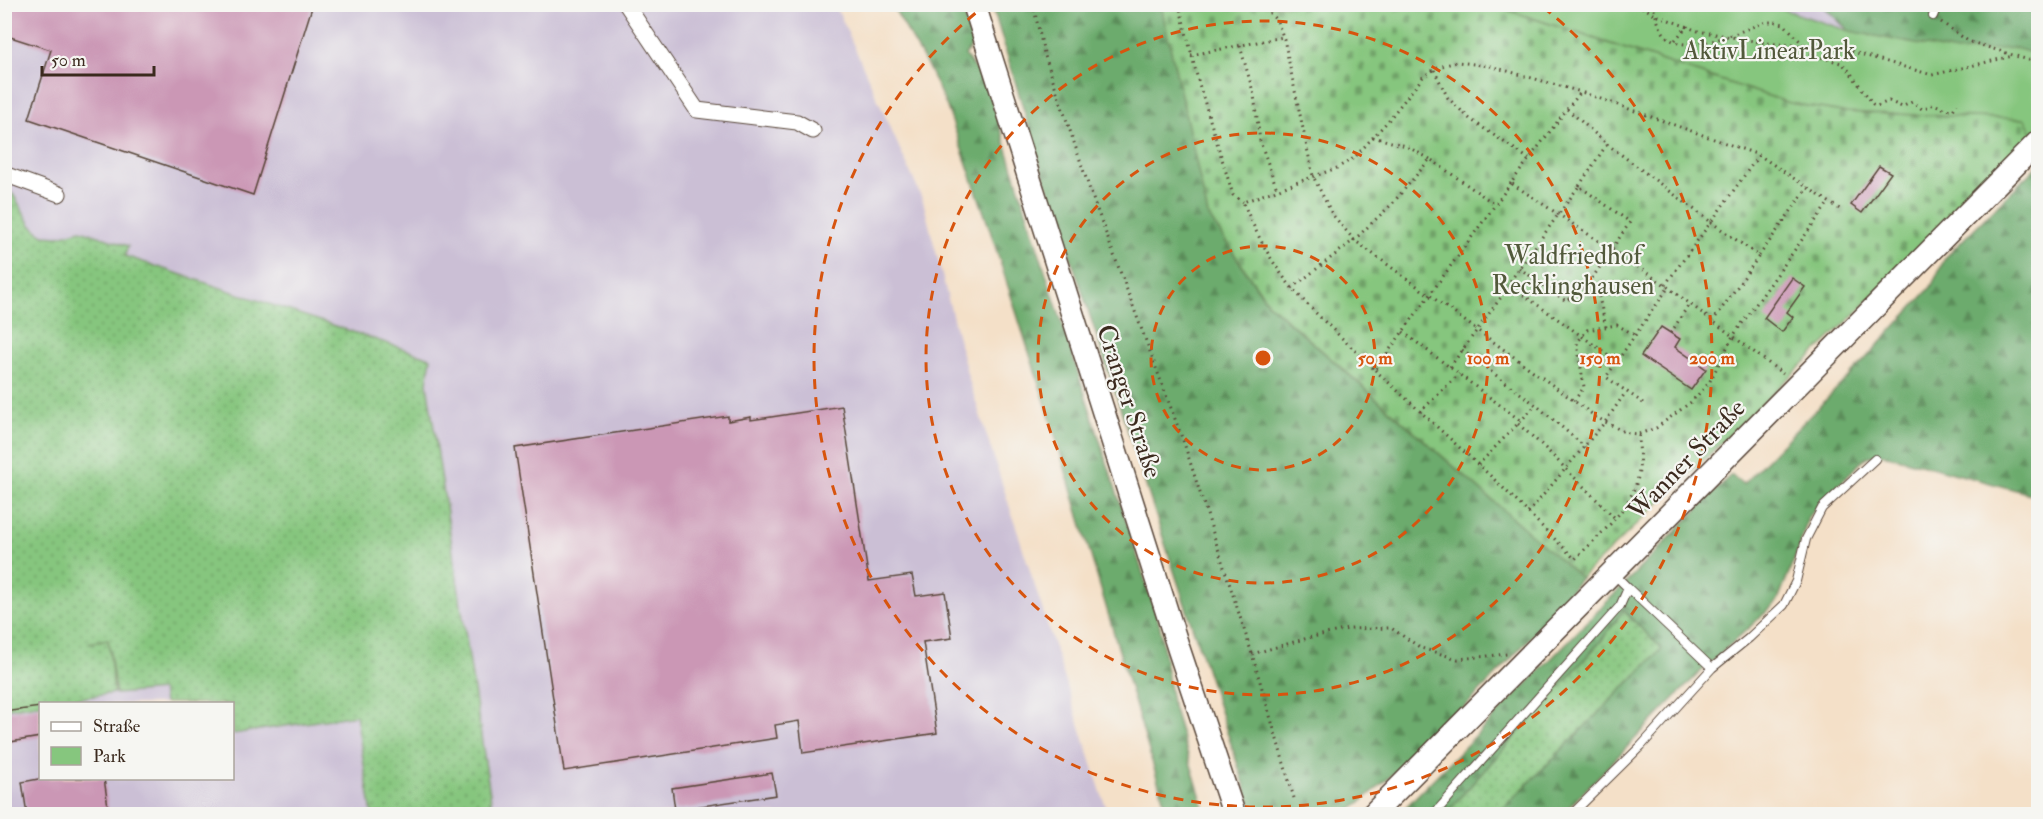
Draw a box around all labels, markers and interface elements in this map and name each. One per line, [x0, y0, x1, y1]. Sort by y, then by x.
park label: AktivLinearPark [1682, 35, 1856, 67]
scale bar [42, 39, 154, 77]
text: 50 m [51, 49, 86, 72]
park label: Waldfriedhof Recklinghausen [1492, 240, 1654, 302]
street label: Cranger Straße [1089, 320, 1169, 482]
text: 50 m [1358, 347, 1393, 370]
text: 100 m [1467, 347, 1510, 370]
text: 150 m [1579, 347, 1622, 370]
text: 200 m [1689, 347, 1736, 370]
centre of rings [1253, 348, 1273, 368]
street label: Wanner Straße [1620, 392, 1752, 528]
legend [39, 702, 234, 780]
text: Straße [93, 715, 141, 738]
text: Park [93, 745, 126, 768]

